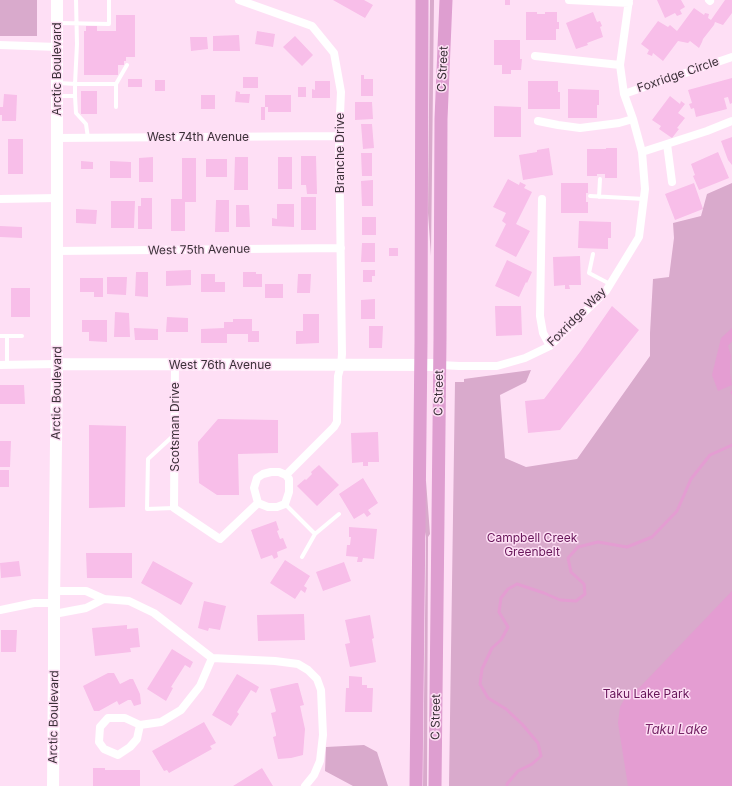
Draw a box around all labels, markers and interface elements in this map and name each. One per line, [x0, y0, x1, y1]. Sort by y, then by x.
street label: Arctic Boulevard [50, 22, 64, 116]
street label: C Street [435, 46, 451, 92]
street label: Foxridge Circle [635, 54, 721, 96]
street label: Branche Drive [333, 113, 347, 193]
street label: West 74th Avenue [147, 130, 249, 144]
street label: West 75th Avenue [148, 242, 250, 258]
street label: Foxridge Way [545, 285, 609, 349]
street label: Arctic Boulevard [49, 346, 65, 440]
street label: West 76th Avenue [169, 358, 271, 372]
street label: C Street [431, 370, 447, 416]
street label: Scotsman Drive [168, 382, 182, 472]
park label: Campbell Creek Greenbelt [487, 531, 577, 559]
street label: Arctic Boulevard [46, 670, 62, 764]
park label: Taku Lake Park [603, 687, 689, 701]
street label: C Street [428, 694, 444, 740]
water label: Taku Lake [644, 722, 708, 738]

